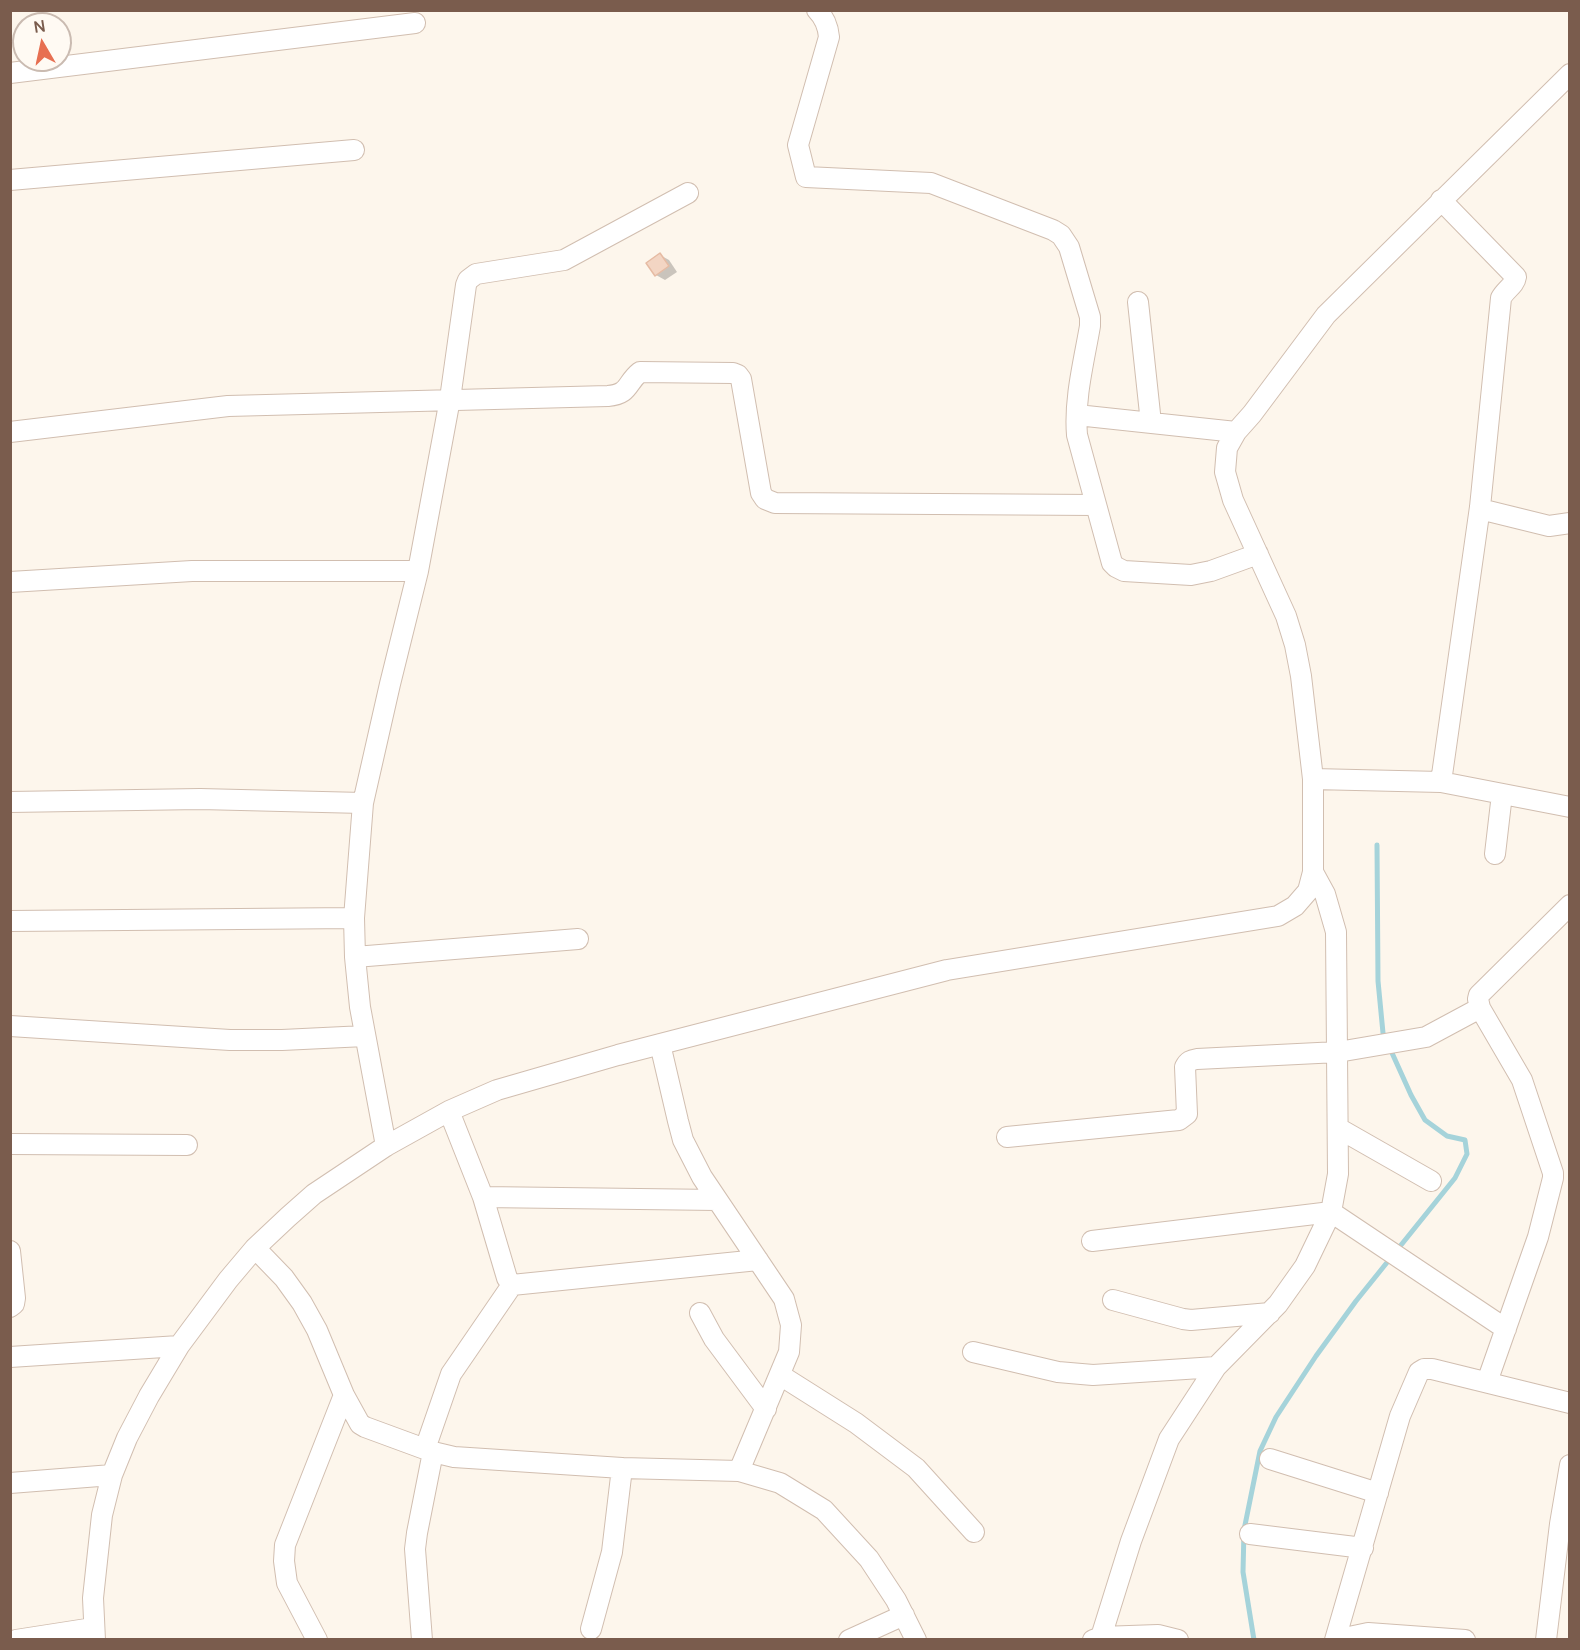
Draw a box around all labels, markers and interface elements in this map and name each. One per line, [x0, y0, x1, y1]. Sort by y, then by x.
north arrow [12, 12, 72, 72]
text: N [32, 14, 47, 38]

